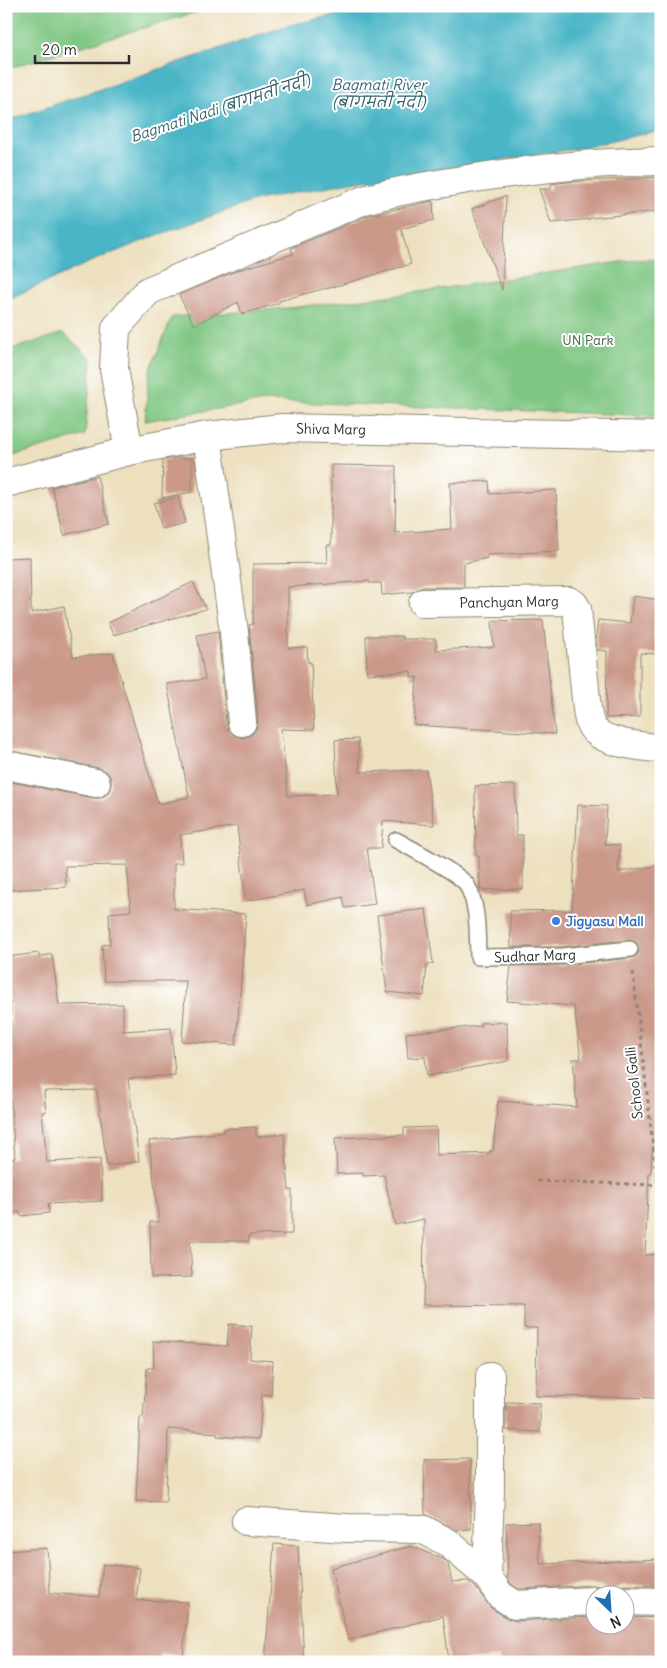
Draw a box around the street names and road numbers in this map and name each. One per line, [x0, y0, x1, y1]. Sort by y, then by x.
street label: Shiva Marg [296, 419, 366, 439]
street label: Panchyan Marg [459, 592, 559, 612]
street label: Sudhar Marg [494, 946, 576, 966]
street label: School Galli [621, 1046, 647, 1120]

